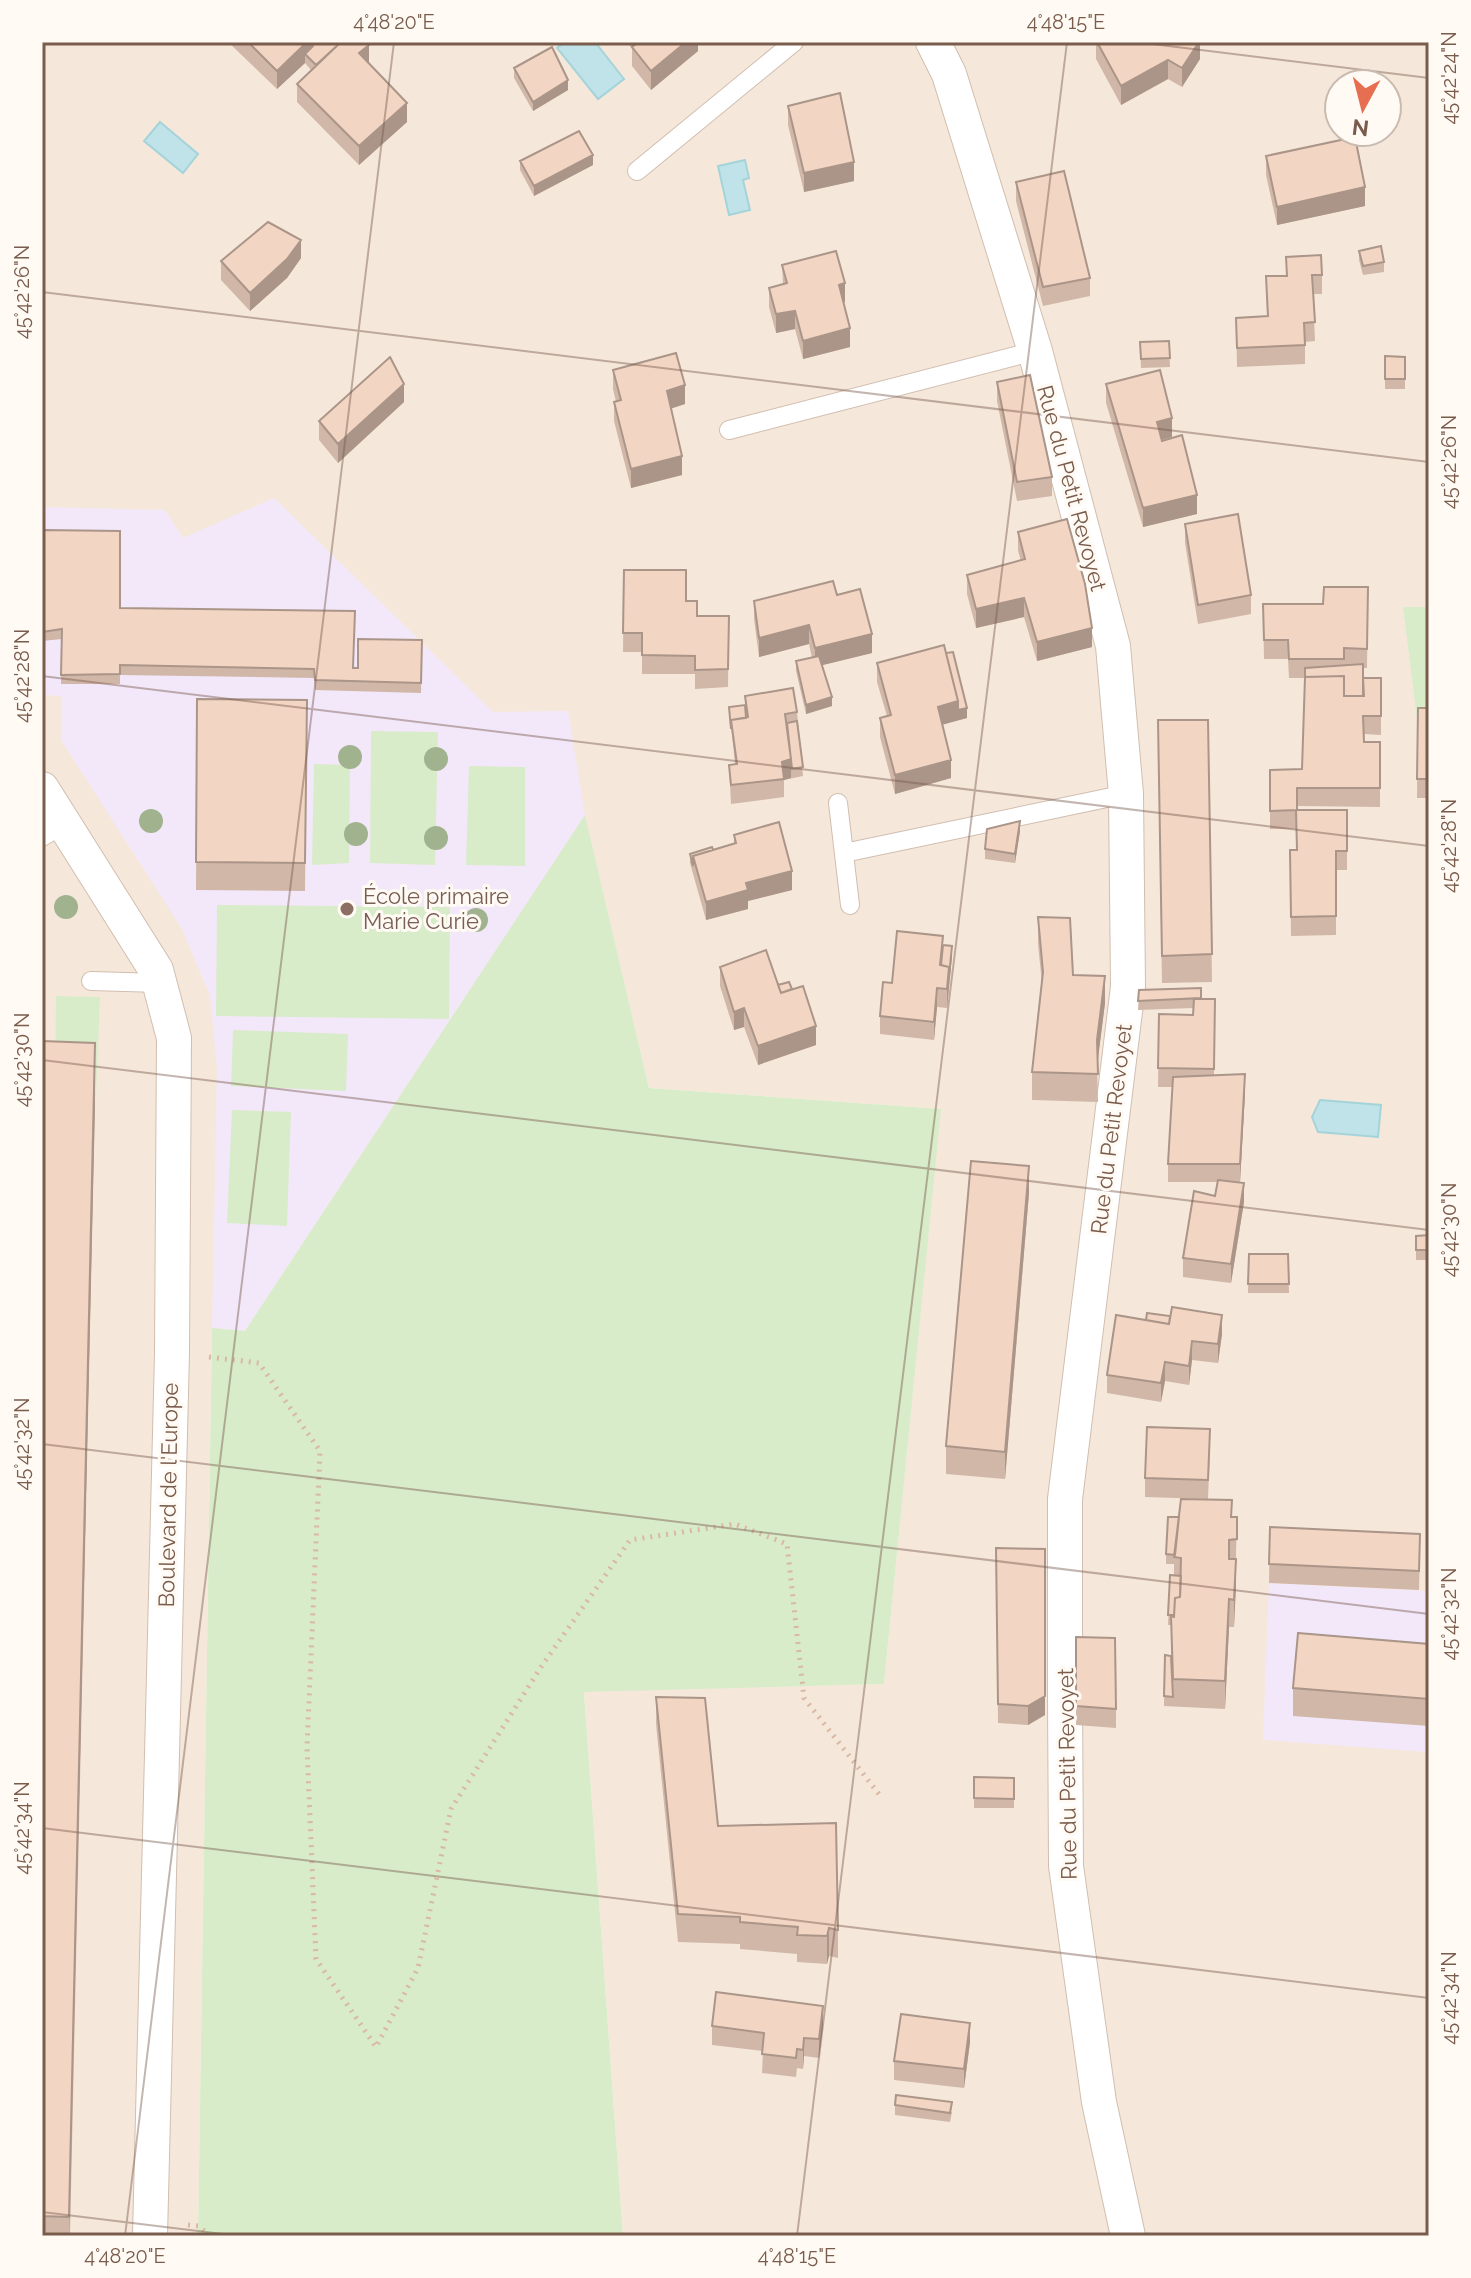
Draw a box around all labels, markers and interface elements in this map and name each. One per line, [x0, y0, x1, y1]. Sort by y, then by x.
text: 4°48'20"E [353, 10, 435, 34]
text: 4°48'15"E [1027, 10, 1105, 34]
text: 45°42'24"N [1437, 31, 1461, 125]
north arrow [1323, 68, 1403, 148]
text: N [1351, 114, 1370, 142]
text: 45°42'26"N [10, 245, 34, 339]
street label: Rue du Petit Revoyet [1032, 382, 1112, 594]
text: 45°42'26"N [1437, 415, 1461, 509]
text: 45°42'28"N [10, 629, 34, 723]
text: 45°42'28"N [1437, 799, 1461, 893]
place label: École primaire Marie Curie [363, 883, 509, 934]
marker: École primaire Marie Curie [338, 900, 356, 918]
text: 45°42'30"N [10, 1013, 34, 1107]
street label: Rue du Petit Revoyet [1085, 1022, 1137, 1236]
text: 45°42'30"N [1437, 1183, 1461, 1277]
street label: Boulevard de l'Europe [153, 1382, 183, 1608]
text: 45°42'32"N [10, 1398, 34, 1490]
text: 45°42'32"N [1437, 1568, 1461, 1660]
street label: Rue du Petit Revoyet [1052, 1667, 1082, 1880]
text: 45°42'34"N [10, 1781, 34, 1875]
text: 45°42'34"N [1437, 1951, 1461, 2045]
text: 4°48'20"E [84, 2244, 166, 2268]
text: 4°48'15"E [758, 2244, 836, 2268]

